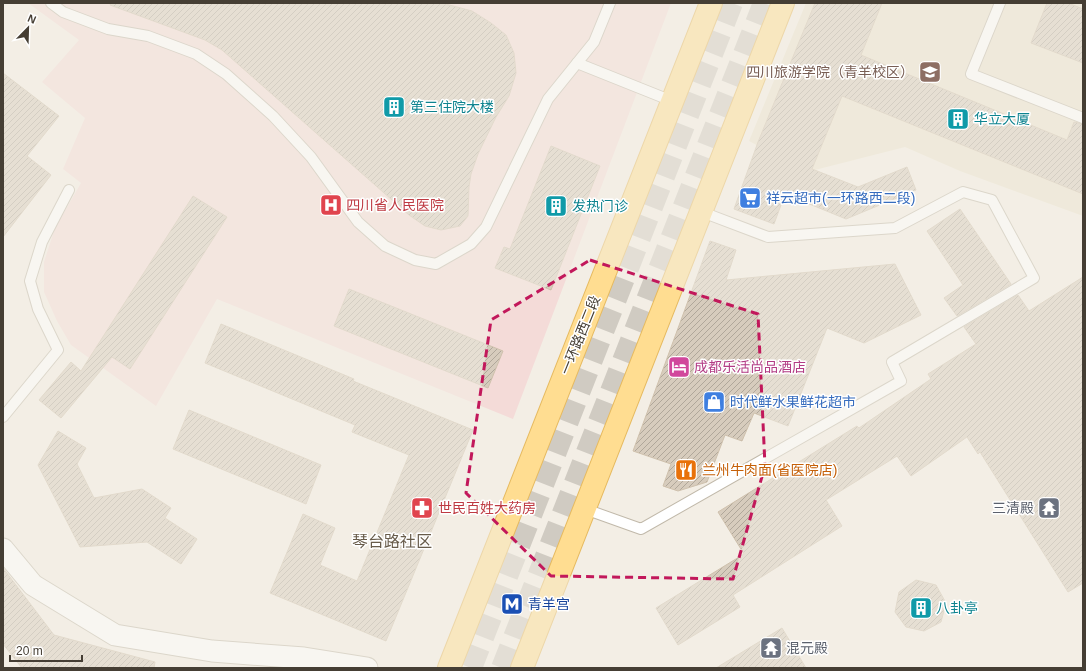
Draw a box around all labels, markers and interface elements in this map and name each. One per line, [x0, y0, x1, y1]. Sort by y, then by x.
north arrow [8, 8, 48, 48]
text: N [26, 12, 38, 26]
school or university icon: 四川旅游学院（青羊校区） [917, 59, 943, 85]
place label: 四川旅游学院（青羊校区） [746, 64, 914, 80]
building icon: 第三住院大楼 [381, 94, 407, 120]
place label: 第三住院大楼 [410, 99, 494, 115]
building icon: 华立大厦 [945, 106, 971, 132]
place label: 华立大厦 [974, 111, 1030, 127]
supermarket icon: 祥云超市(一环路西二段) [737, 185, 763, 211]
place label: 祥云超市(一环路西二段) [766, 190, 915, 206]
hospital icon: 四川省人民医院 [318, 192, 344, 218]
building icon: 发热门诊 [543, 193, 569, 219]
place label: 四川省人民医院 [346, 197, 444, 213]
place label: 发热门诊 [572, 198, 628, 214]
street label: 一环路西二段 [557, 293, 603, 377]
hotel icon: 成都乐活尚品酒店 [666, 354, 692, 380]
place label: 成都乐活尚品酒店 [694, 359, 806, 375]
shop icon: 时代鲜水果鲜花超市 [701, 389, 727, 415]
place label: 时代鲜水果鲜花超市 [730, 394, 856, 410]
restaurant icon: 兰州牛肉面(省医院店) [673, 457, 699, 483]
place label: 兰州牛肉面(省医院店) [702, 462, 837, 478]
pharmacy icon: 世民百姓大药房 [409, 495, 435, 521]
temple icon: 三清殿 [1036, 495, 1062, 521]
place label: 世民百姓大药房 [438, 500, 536, 516]
place label: 三清殿 [992, 500, 1034, 516]
district label: 琴台路社区 [352, 533, 432, 550]
metro station icon: 青羊宫 [499, 591, 525, 617]
building icon: 八卦亭 [908, 595, 934, 621]
place label: 青羊宫 [528, 596, 570, 612]
place label: 八卦亭 [936, 600, 978, 616]
temple icon: 混元殿 [758, 635, 784, 661]
scale bar [10, 637, 82, 663]
place label: 混元殿 [786, 640, 828, 656]
text: 20 m [16, 644, 43, 658]

